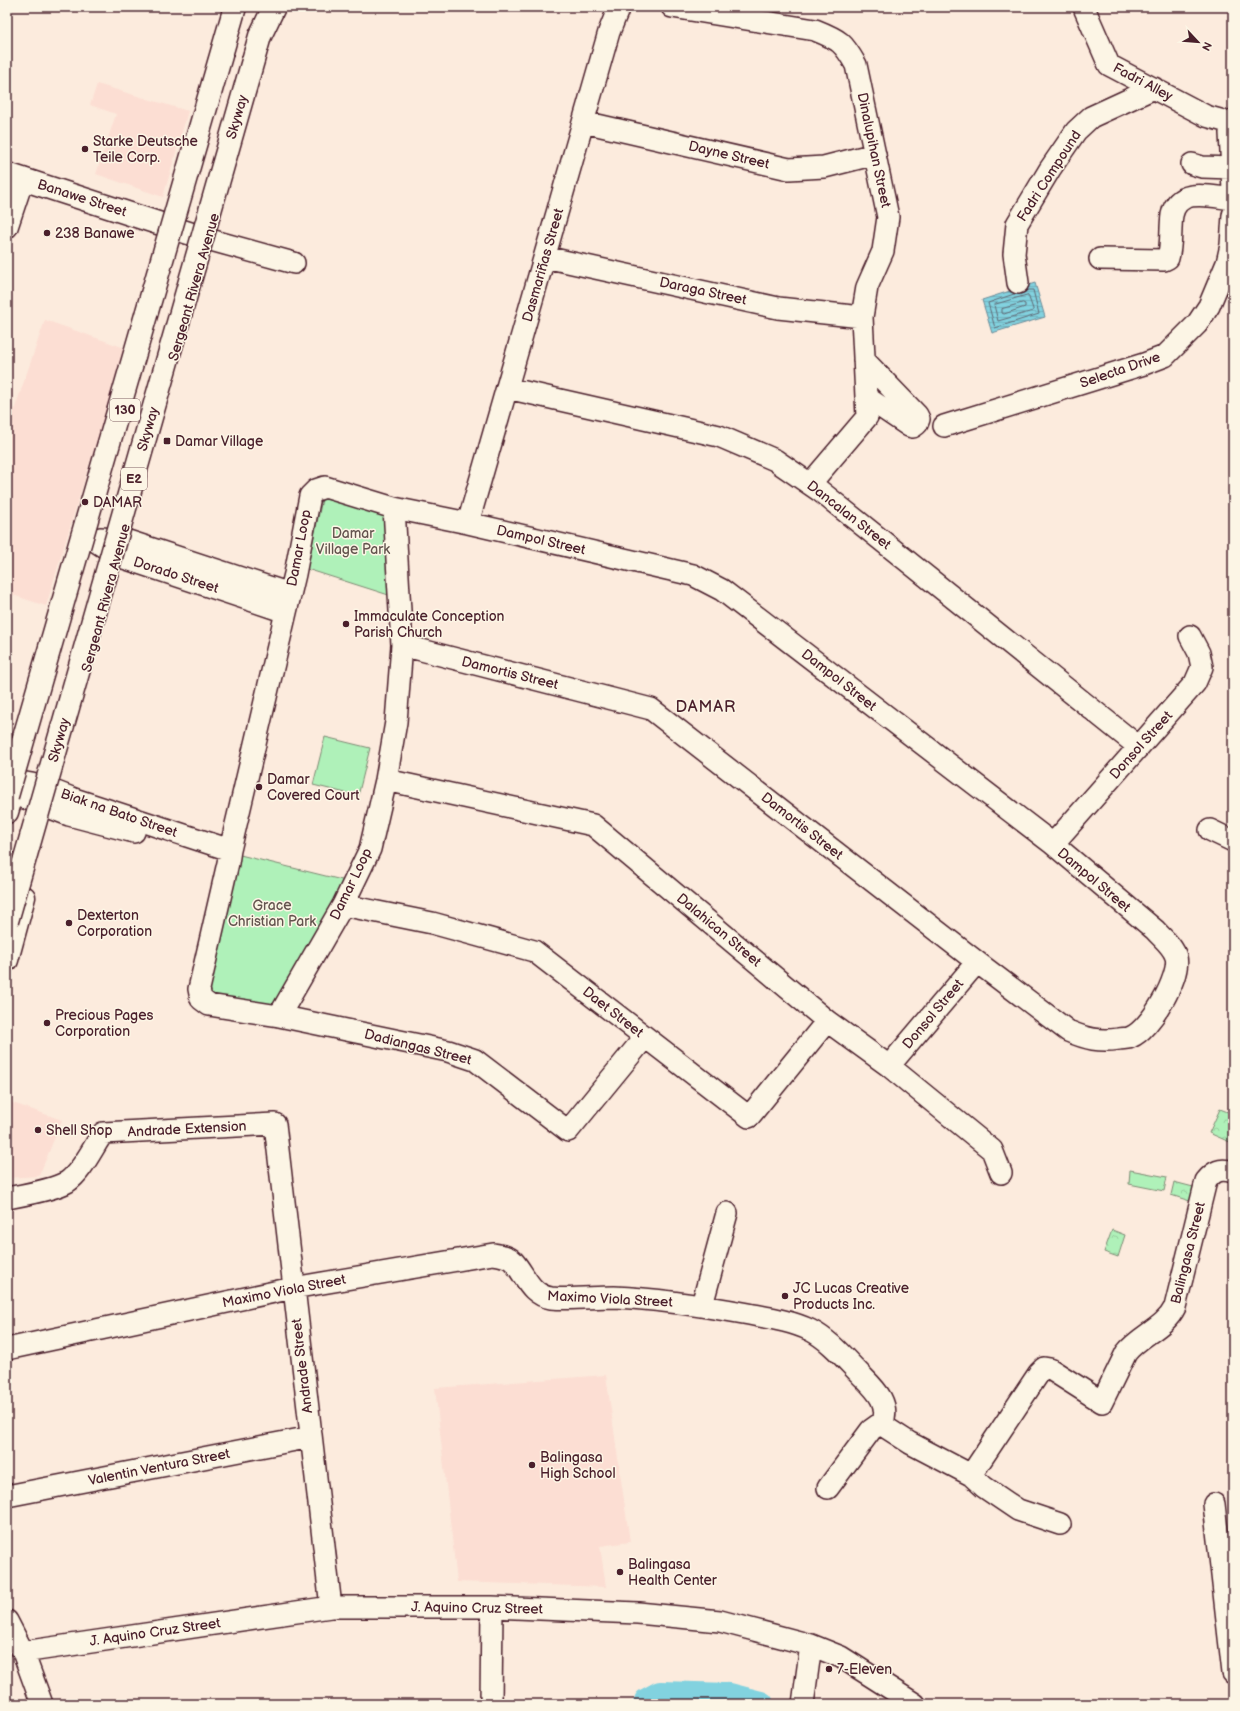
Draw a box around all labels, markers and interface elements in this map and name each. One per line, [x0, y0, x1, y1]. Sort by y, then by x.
north arrow [1178, 22, 1218, 62]
text: N [1199, 40, 1214, 53]
street label: Fadri Alley [1110, 59, 1176, 105]
street label: Dinalupihan Street [854, 91, 895, 210]
street label: Skyway [223, 92, 252, 141]
street label: Fadri Compound [1013, 127, 1085, 225]
place label: Starke Deutsche Teile Corp. [93, 133, 198, 166]
street label: Dayne Street [687, 137, 772, 173]
marker: Starke Deutsche Teile Corp. [80, 144, 90, 154]
street label: Banawe Street [35, 176, 129, 221]
street label: Dasmariñas Street [519, 206, 568, 324]
street label: Sergeant Rivera Avenue [165, 211, 223, 363]
place label: 238 Banawe [55, 225, 134, 242]
marker: 238 Banawe [42, 228, 52, 238]
street label: Daraga Street [658, 273, 749, 309]
street label: Selecta Drive [1077, 348, 1163, 392]
road number: 130 [110, 399, 140, 421]
street label: Skyway [134, 404, 163, 453]
place label: Damar Village [175, 433, 263, 450]
marker: Damar Village [162, 436, 172, 446]
road number: E2 [121, 468, 147, 490]
street label: Dancalan Street [804, 477, 895, 554]
place label: DAMAR [93, 494, 142, 511]
marker: DAMAR [80, 497, 90, 507]
street label: Damar Loop [283, 508, 315, 588]
street label: Sergeant Rivera Avenue [78, 522, 134, 674]
street label: Dampol Street [495, 522, 588, 559]
park label: Damar Village Park [316, 525, 390, 558]
street label: Dorado Street [131, 553, 221, 597]
place label: Immaculate Conception Parish Church [354, 608, 505, 641]
marker: Immaculate Conception Parish Church [341, 619, 351, 629]
street label: Dampol Street [798, 645, 881, 715]
street label: Damortis Street [460, 653, 561, 693]
district label: DAMAR [676, 698, 736, 717]
street label: Donsol Street [1106, 707, 1176, 783]
street label: Skyway [45, 715, 74, 764]
place label: Damar Covered Court [267, 771, 360, 804]
marker: Damar Covered Court [254, 782, 264, 792]
street label: Biak na Bato Street [58, 785, 180, 841]
street label: Damortis Street [758, 789, 847, 864]
street label: Dampol Street [1054, 844, 1135, 916]
street label: Damar Loop [326, 845, 376, 923]
street label: Dalahican Street [673, 890, 765, 971]
park label: Grace Christian Park [228, 897, 316, 930]
place label: Dexterton Corporation [77, 907, 152, 940]
marker: Dexterton Corporation [64, 918, 74, 928]
street label: Donsol Street [899, 975, 968, 1052]
street label: Daet Street [579, 983, 647, 1041]
place label: Precious Pages Corporation [55, 1007, 154, 1040]
marker: Precious Pages Corporation [42, 1018, 52, 1028]
street label: Dadiangas Street [363, 1025, 474, 1069]
street label: Andrade Extension [127, 1117, 247, 1141]
place label: Shell Shop [46, 1122, 113, 1139]
marker: Shell Shop [33, 1125, 43, 1135]
street label: Balingasa Street [1167, 1200, 1209, 1306]
street label: Maximo Viola Street [221, 1271, 348, 1311]
place label: JC Lucas Creative Products Inc. [793, 1280, 909, 1313]
street label: Maximo Viola Street [547, 1287, 674, 1311]
marker: JC Lucas Creative Products Inc. [780, 1291, 790, 1301]
street label: Andrade Street [288, 1317, 316, 1414]
street label: Valentin Ventura Street [87, 1445, 232, 1489]
place label: Balingasa High School [540, 1449, 616, 1482]
marker: Balingasa High School [527, 1460, 537, 1470]
place label: Balingasa Health Center [628, 1556, 718, 1589]
marker: Balingasa Health Center [615, 1567, 625, 1577]
street label: J. Aquino Cruz Street [411, 1598, 544, 1618]
street label: J. Aquino Cruz Street [88, 1614, 222, 1650]
place label: 7-Eleven [837, 1661, 892, 1678]
marker: 7-Eleven [824, 1664, 834, 1674]

